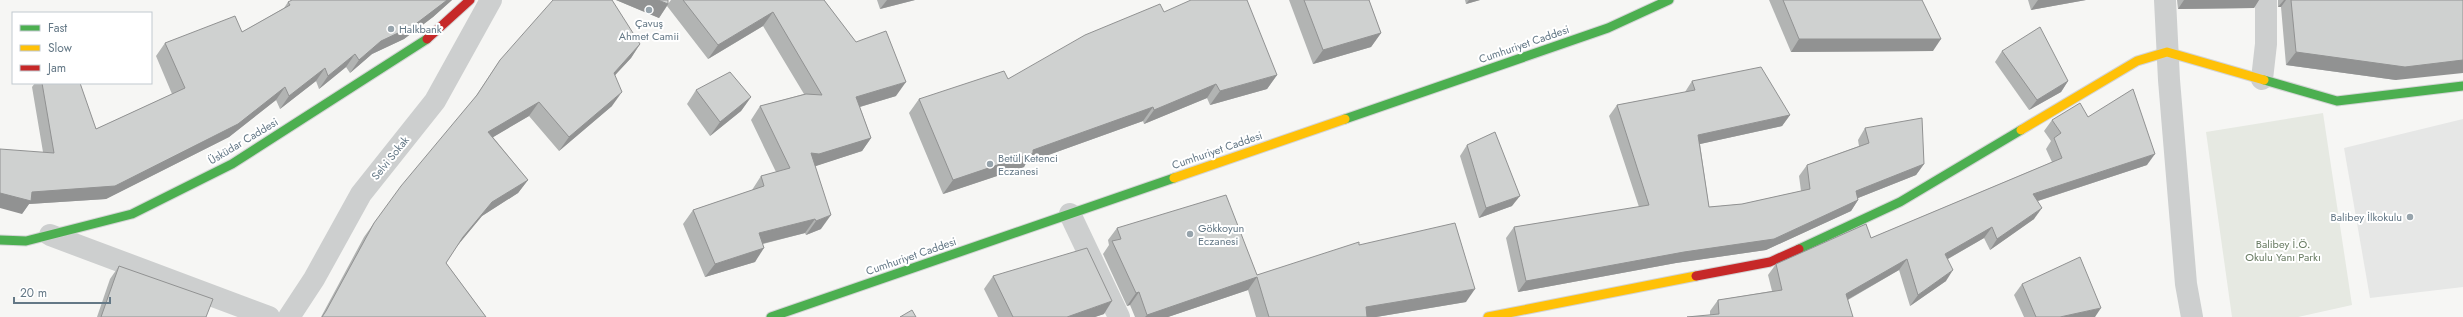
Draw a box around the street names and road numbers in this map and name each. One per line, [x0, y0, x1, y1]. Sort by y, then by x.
street label: Cumhuriyet Caddesi [1477, 21, 1571, 67]
street label: Üsküdar Caddesi [205, 114, 281, 168]
street label: Cumhuriyet Caddesi [1170, 127, 1264, 173]
street label: Selvi Sokak [367, 133, 413, 183]
street label: Cumhuriyet Caddesi [864, 233, 958, 279]

